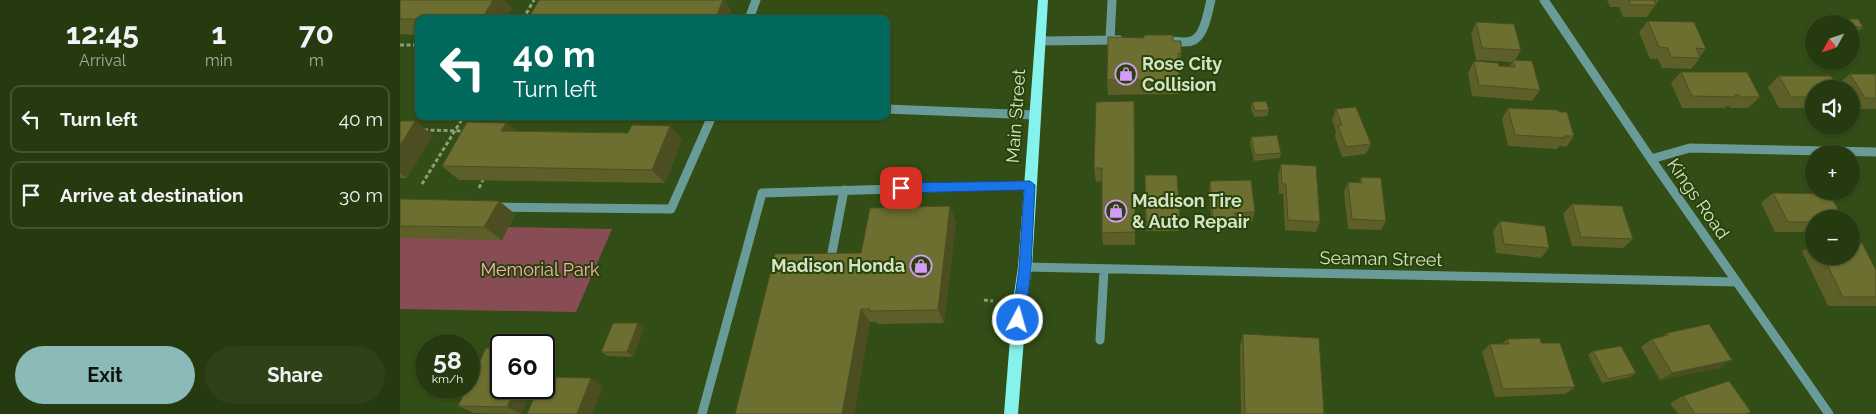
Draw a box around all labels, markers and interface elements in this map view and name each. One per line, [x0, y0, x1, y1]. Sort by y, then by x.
north arrow [1805, 15, 1860, 70]
map controls [1805, 15, 1860, 265]
text: 12:45 [66, 16, 139, 51]
text: 1 [211, 16, 226, 51]
text: 70 [299, 16, 334, 51]
text: 40 m [513, 34, 595, 75]
icon: left [430, 35, 495, 100]
text: Arrival [79, 51, 126, 70]
text: min [205, 51, 233, 70]
text: m [309, 51, 324, 70]
place label: Rose City Collision [1142, 53, 1222, 95]
shop icon: Rose City Collision [1114, 62, 1138, 86]
street label: Main Street [1002, 68, 1029, 164]
text: Turn left [513, 76, 597, 102]
button: sound [1805, 80, 1860, 135]
icon: left [17, 105, 45, 133]
text: Turn left [60, 108, 137, 130]
text: 40 m [339, 108, 383, 130]
button: + [1805, 145, 1860, 200]
street label: Kings Road [1663, 154, 1734, 243]
pin [880, 167, 922, 209]
icon: arrive [887, 174, 915, 202]
icon: arrive [17, 181, 45, 209]
text: Arrive at destination [60, 184, 244, 206]
text: 30 m [339, 184, 383, 206]
place label: Madison Tire & Auto Repair [1132, 190, 1249, 232]
shop icon: Madison Tire & Auto Repair [1104, 199, 1128, 223]
button: − [1805, 210, 1860, 265]
street label: Seaman Street [1320, 247, 1443, 270]
shop icon: Madison Honda [909, 254, 933, 278]
place label: Madison Honda [771, 255, 905, 276]
park label: Memorial Park [480, 259, 600, 280]
position arrow [991, 293, 1043, 345]
speed limit sign: 60 [490, 334, 555, 399]
text: 58 [433, 345, 462, 375]
button: Exit [15, 346, 195, 404]
button: Share [205, 346, 385, 404]
text: km/h [432, 372, 463, 386]

